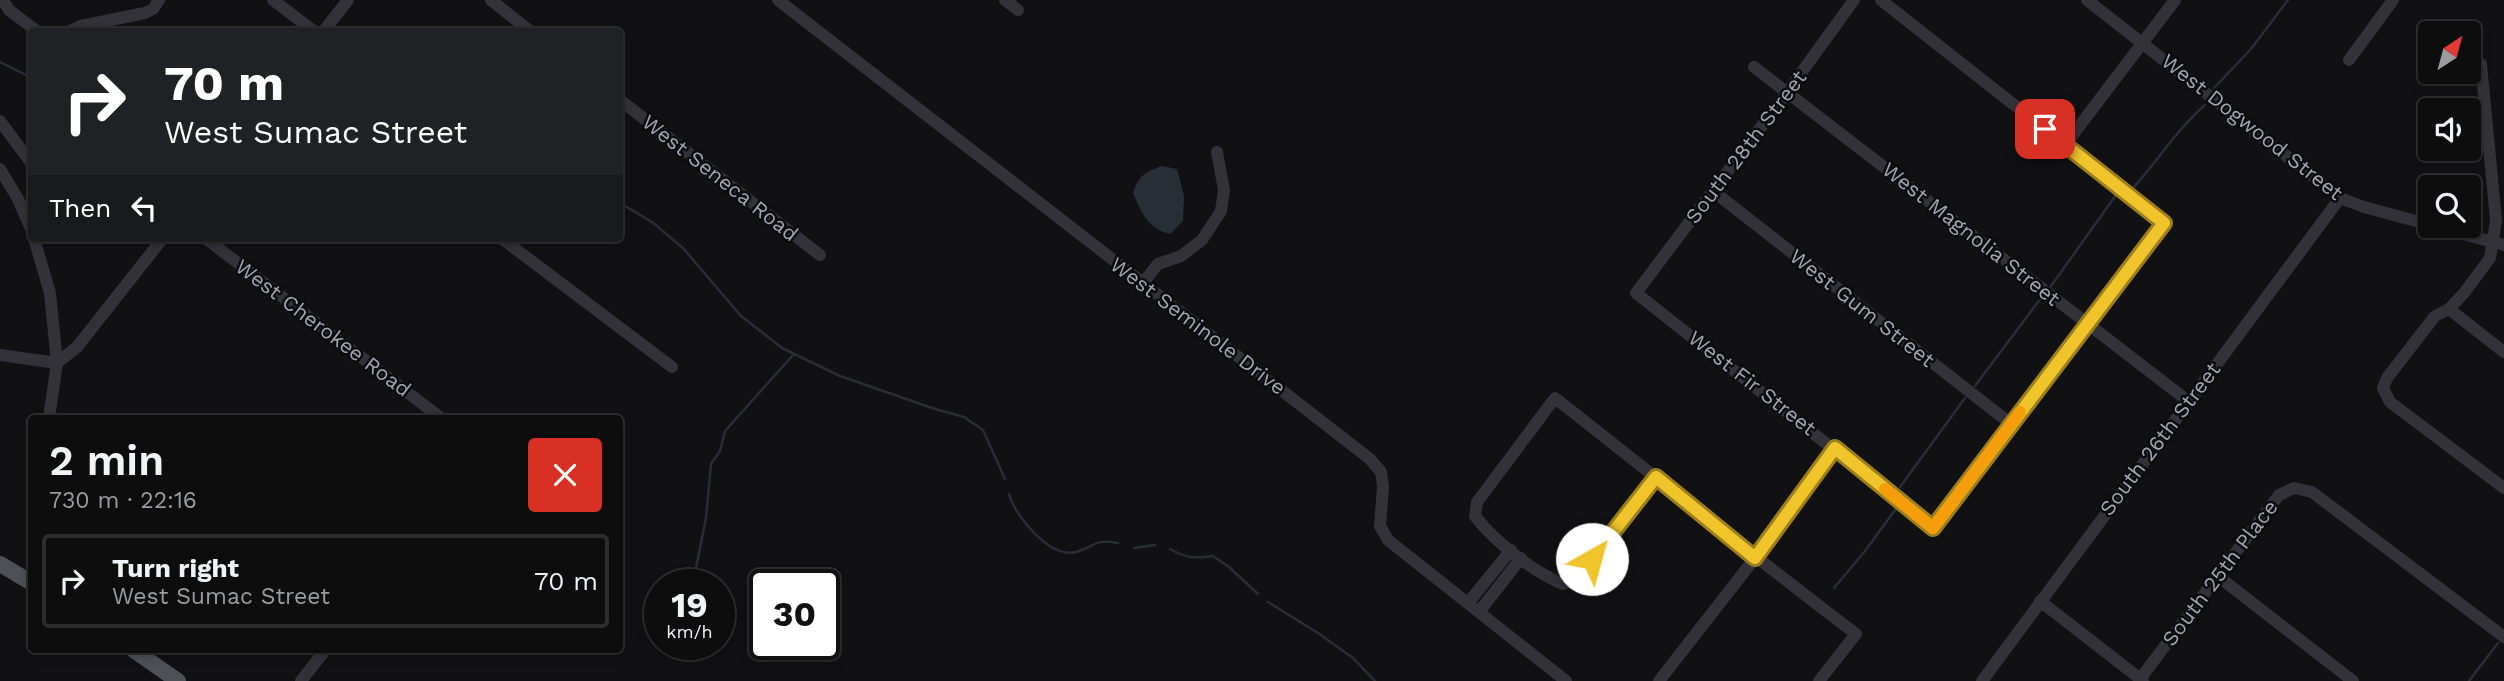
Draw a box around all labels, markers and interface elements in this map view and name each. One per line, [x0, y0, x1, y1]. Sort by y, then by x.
north arrow [2418, 21, 2482, 84]
map controls [2418, 21, 2481, 238]
street label: West Dogwood Street [2157, 48, 2348, 205]
text: 70 m [164, 54, 284, 112]
icon: right [49, 56, 140, 147]
street label: South 28th Street [1680, 65, 1811, 228]
button: sound [2418, 98, 2481, 161]
pin [2015, 99, 2075, 159]
street label: West Seneca Road [637, 109, 803, 246]
icon: arrive [2026, 110, 2064, 148]
text: West Sumac Street [164, 113, 467, 151]
street label: West Magnolia Street [1877, 156, 2065, 311]
button: search [2418, 175, 2481, 238]
icon: left [125, 189, 163, 227]
text: Then [49, 193, 111, 223]
street label: West Gum Street [1785, 243, 1940, 372]
street label: West Seminole Drive [1106, 251, 1291, 400]
street label: West Cherokee Road [231, 253, 416, 402]
street label: West Fir Street [1683, 325, 1821, 440]
street label: South 26th Street [2094, 357, 2225, 520]
text: 2 min [49, 436, 164, 485]
button: close [528, 438, 602, 512]
text: 730 m · 22:16 [49, 487, 197, 514]
street label: South 25th Place [2157, 495, 2283, 651]
position arrow [1555, 522, 1629, 596]
text: Turn right [112, 553, 239, 583]
icon: right [53, 562, 91, 600]
text: 70 m [534, 566, 598, 596]
speed limit sign: 30 [749, 569, 840, 660]
text: West Sumac Street [112, 583, 330, 610]
text: 19 [671, 584, 708, 626]
text: km/h [666, 621, 713, 642]

